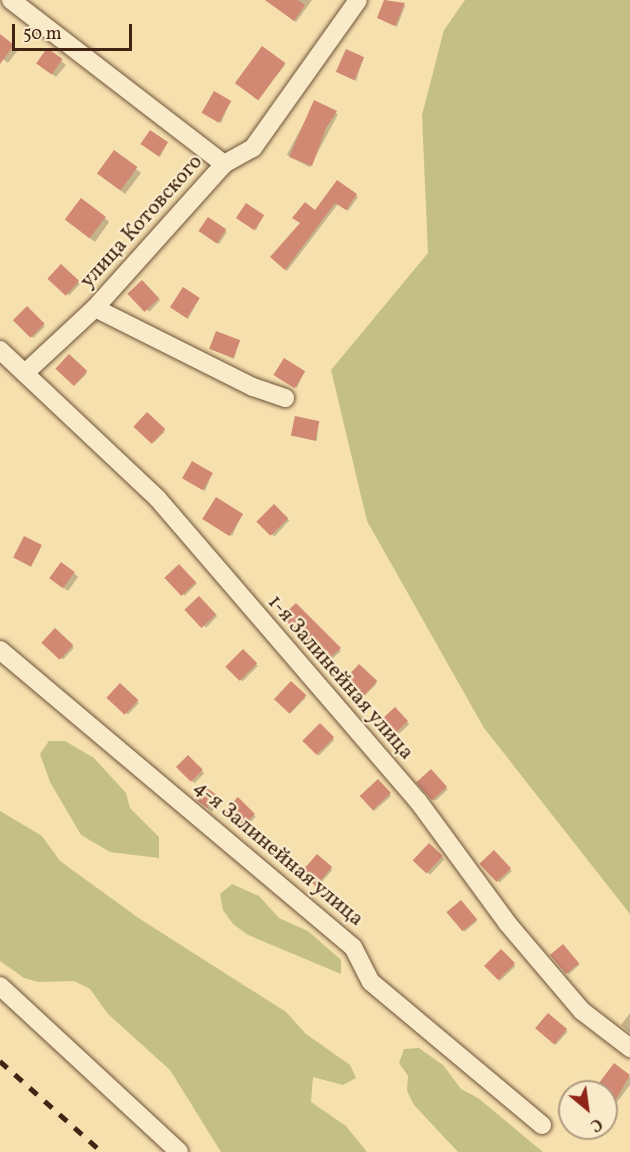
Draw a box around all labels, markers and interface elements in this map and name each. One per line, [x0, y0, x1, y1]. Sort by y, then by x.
scale bar [15, 12, 135, 50]
text: 50 m [23, 22, 62, 47]
street label: улица Котовского [75, 150, 209, 294]
street label: 1-я Залинейная улица [261, 590, 419, 766]
street label: 4-я Залинейная улица [188, 775, 368, 933]
north arrow [558, 1080, 618, 1140]
text: С [586, 1112, 606, 1136]

